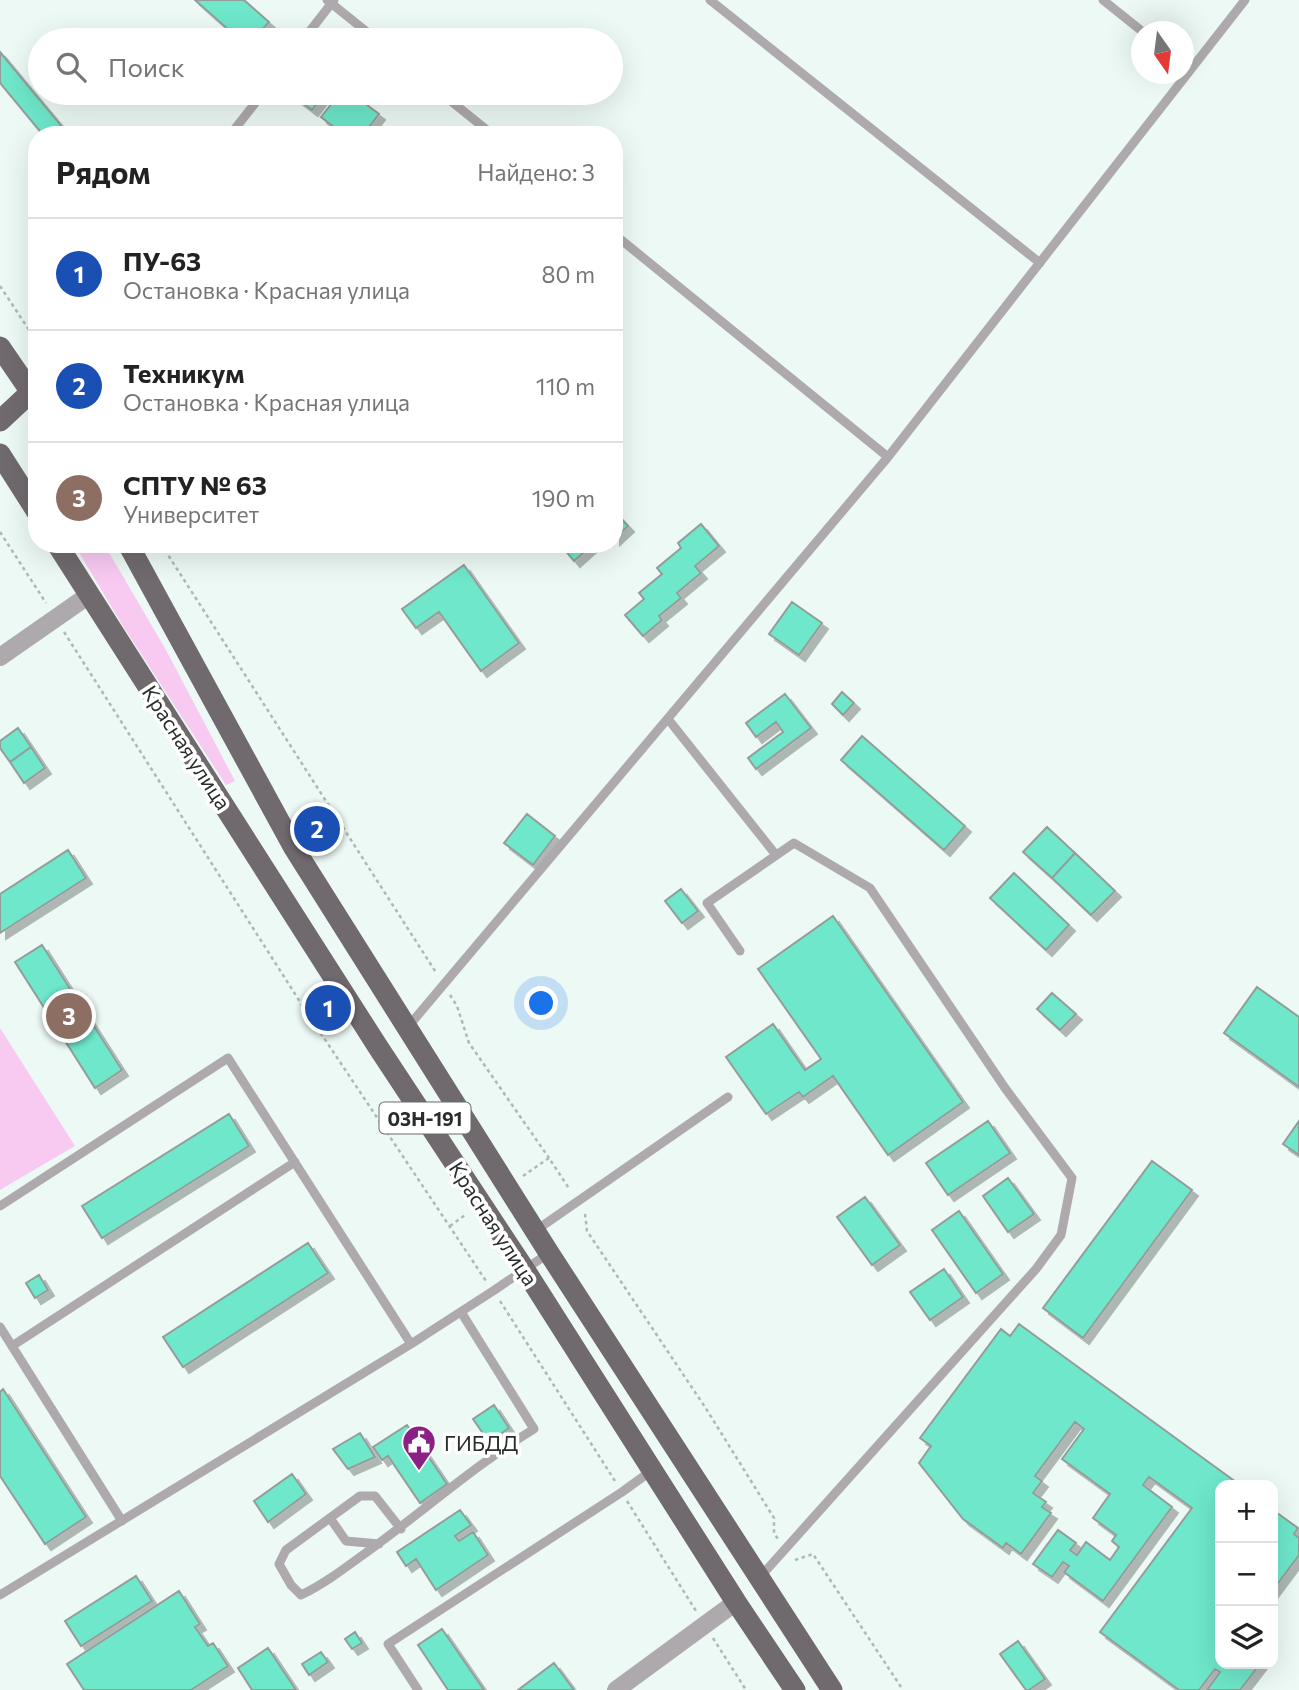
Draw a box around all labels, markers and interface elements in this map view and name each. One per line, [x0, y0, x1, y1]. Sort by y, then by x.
north arrow [1131, 21, 1194, 84]
search box [28, 28, 623, 105]
icon: search [52, 48, 90, 86]
text: Поиск [108, 51, 185, 82]
text: Рядом [56, 153, 150, 190]
text: Найдено: 3 [477, 158, 595, 186]
text: ПУ-63 [123, 245, 201, 276]
text: 1 [74, 260, 84, 288]
text: 80 m [542, 260, 595, 288]
text: Остановка · Красная улица [123, 276, 410, 304]
text: Техникум [123, 357, 245, 388]
text: 2 [72, 372, 86, 400]
text: 110 m [536, 372, 595, 400]
text: Остановка · Красная улица [123, 388, 410, 416]
text: СПТУ № 63 [123, 469, 267, 500]
text: 3 [72, 484, 86, 512]
text: 190 m [532, 484, 595, 512]
text: Университет [123, 500, 259, 528]
street label: Красная улица [138, 680, 236, 814]
pin: 2 [294, 803, 340, 855]
pin: 1 [305, 982, 351, 1034]
your location [524, 986, 558, 1020]
pin: 3 [46, 990, 92, 1042]
road number: 03Н-191 [380, 1102, 471, 1134]
street label: Красная улица [445, 1156, 543, 1290]
public building icon: ГИБДД [400, 1423, 438, 1472]
place label: ГИБДД [444, 1430, 518, 1455]
map controls [1215, 1480, 1278, 1669]
button: + [1215, 1480, 1278, 1543]
button: − [1215, 1543, 1278, 1606]
button: layers [1215, 1606, 1278, 1669]

